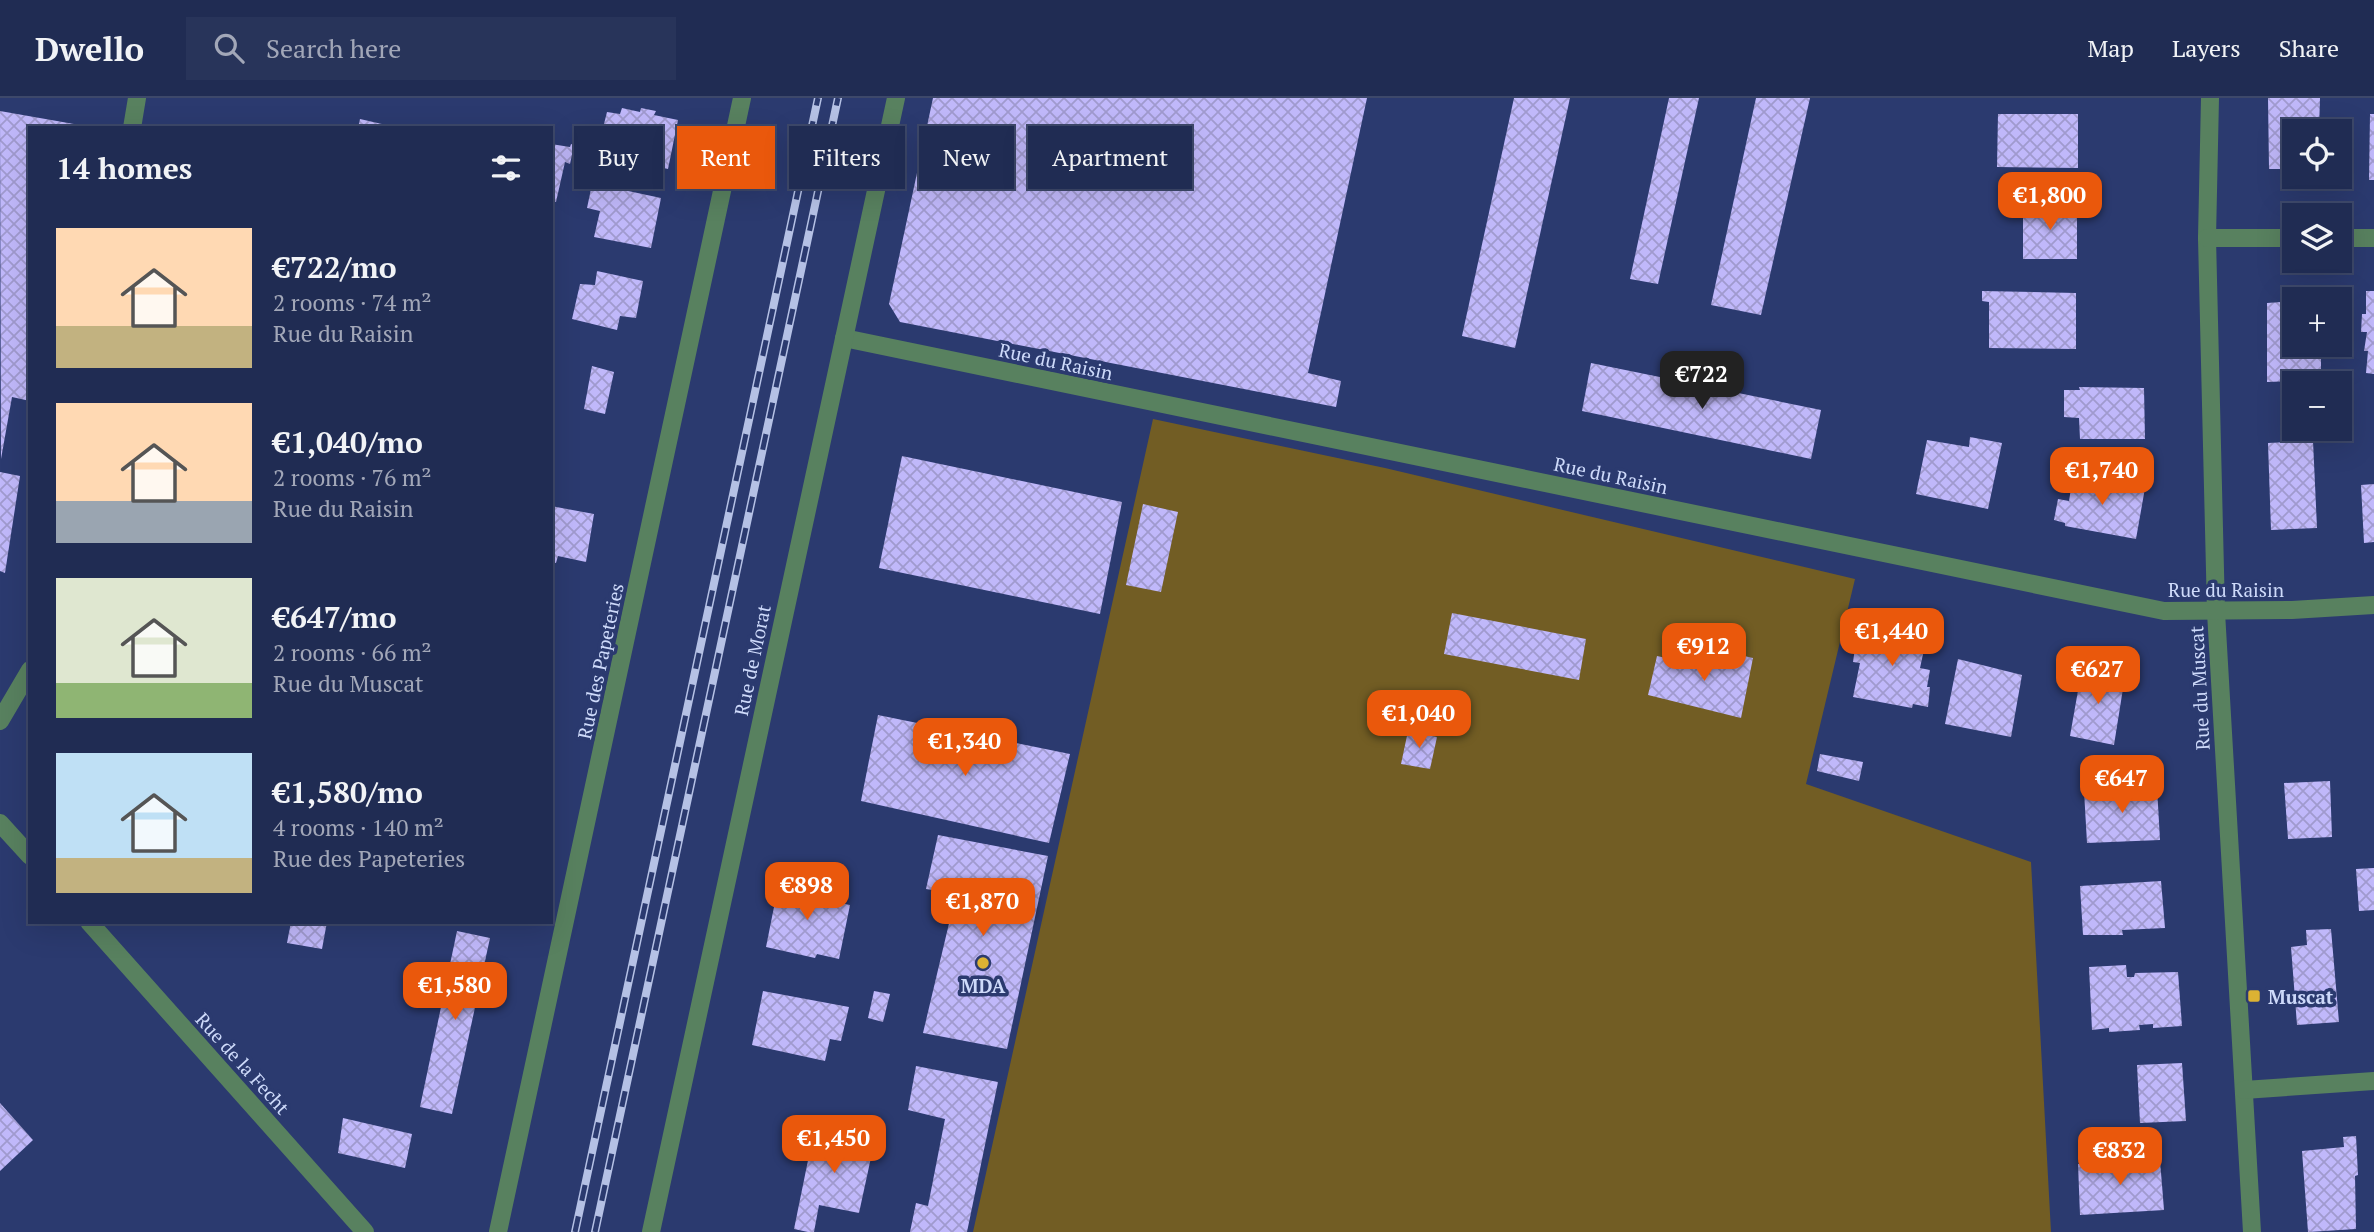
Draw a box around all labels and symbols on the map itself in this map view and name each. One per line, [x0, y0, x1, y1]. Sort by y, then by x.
pin: €1,800 [1993, 172, 2107, 232]
street label: Rue du Raisin [997, 337, 1115, 385]
pin: €722 [1661, 352, 1743, 411]
pin: €1,740 [2045, 448, 2159, 507]
street label: Rue du Raisin [1552, 451, 1670, 499]
street label: Rue du Raisin [2168, 577, 2284, 602]
street label: Rue des Papeteries [571, 581, 629, 741]
street label: Rue de Morat [728, 602, 776, 718]
pin: €1,440 [1835, 608, 1949, 668]
pin: €912 [1663, 624, 1745, 683]
street label: Rue du Muscat [2183, 625, 2215, 751]
pin: €627 [2057, 646, 2139, 706]
pin: €1,040 [1362, 690, 1476, 750]
pin: €1,340 [908, 718, 1022, 778]
pin: €647 [2081, 756, 2163, 815]
pin: €898 [766, 862, 848, 922]
pin: €1,870 [926, 878, 1040, 938]
marker: MDA [975, 955, 991, 971]
pin: €1,580 [398, 962, 512, 1022]
place label: MDA [961, 973, 1005, 998]
place label: Muscat [2268, 984, 2334, 1009]
marker: Muscat [2246, 988, 2262, 1004]
street label: Rue de la Fecht [191, 1007, 295, 1119]
pin: €1,450 [777, 1116, 891, 1175]
pin: €832 [2079, 1128, 2161, 1187]

